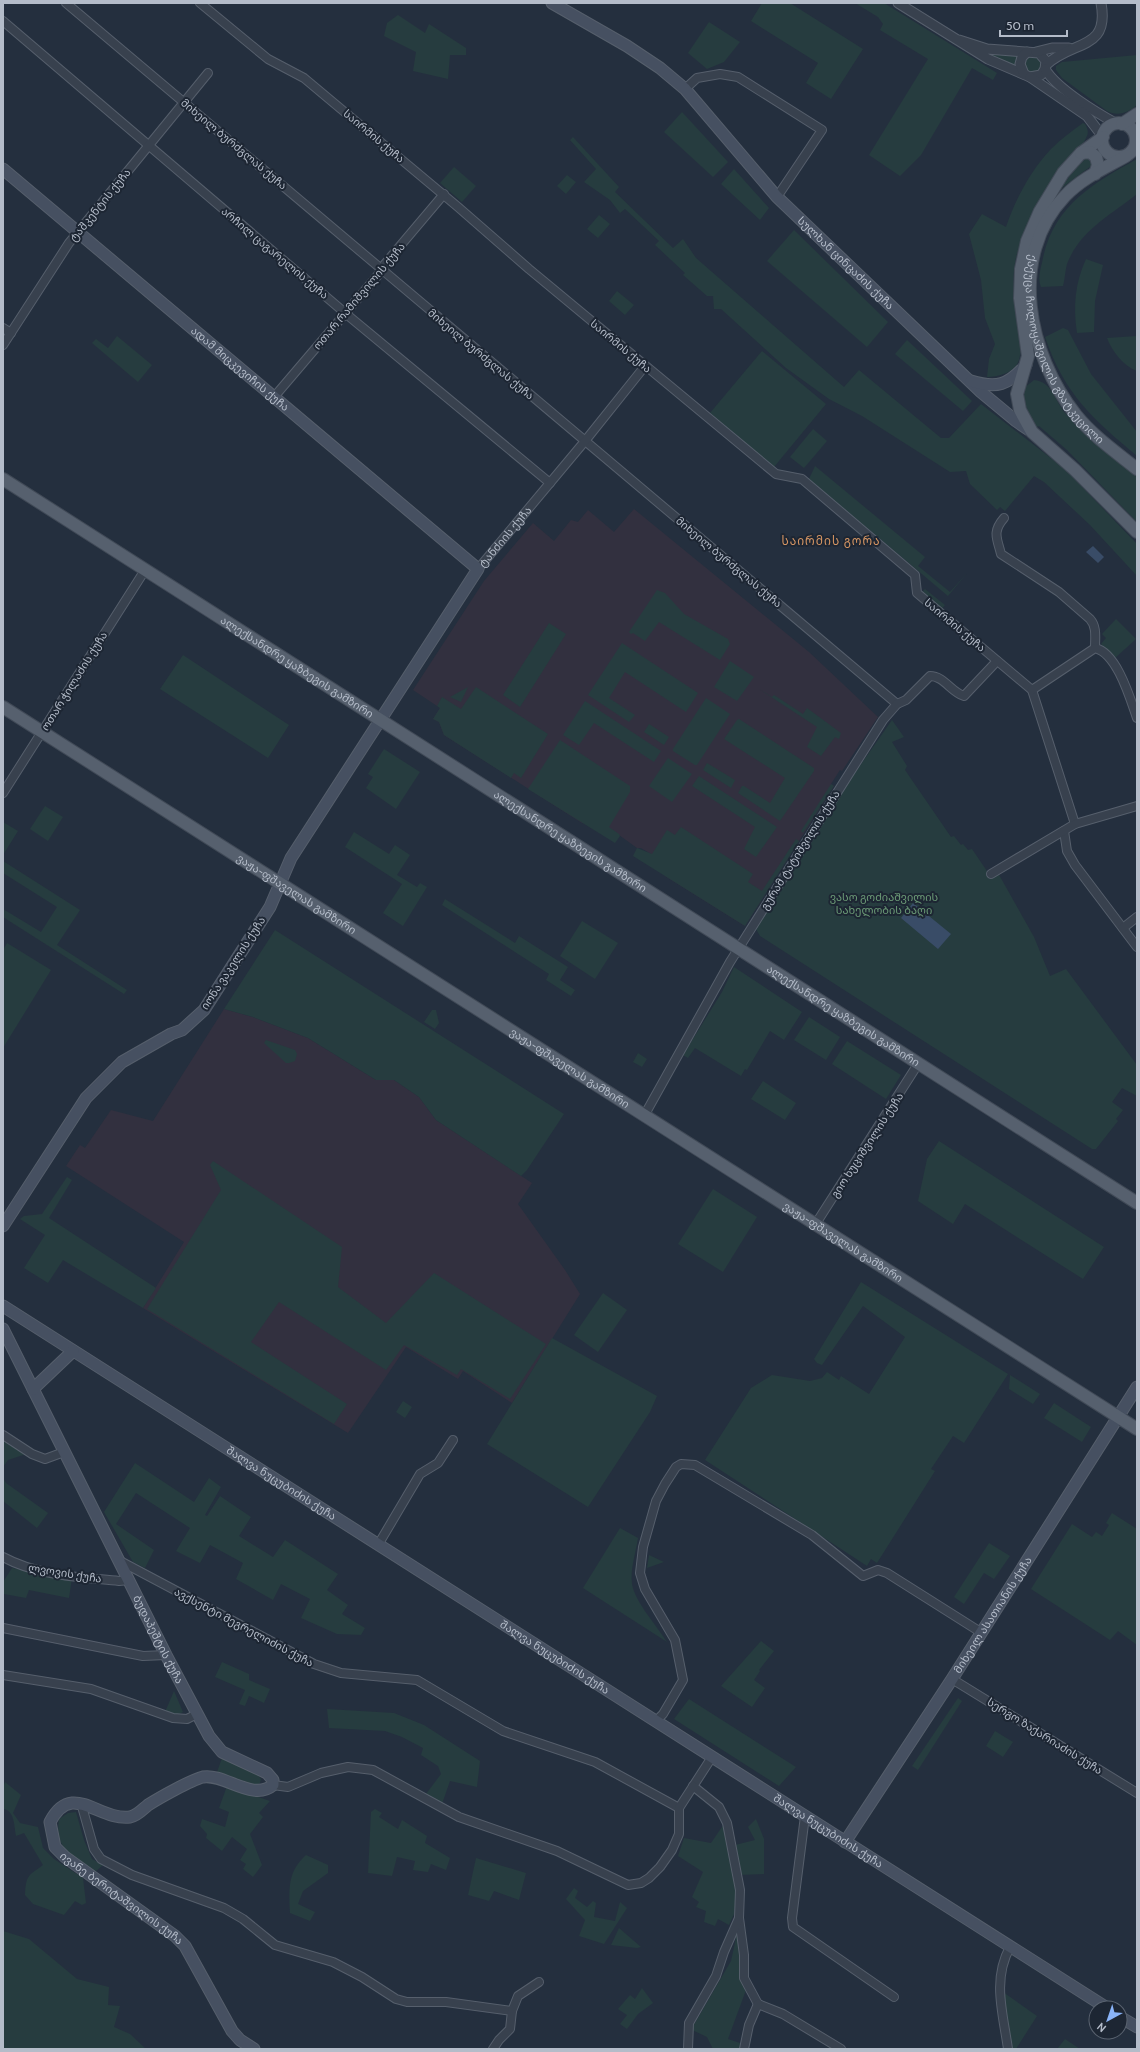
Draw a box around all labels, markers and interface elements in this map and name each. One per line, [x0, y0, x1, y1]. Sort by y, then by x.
scale bar [1000, 12, 1067, 38]
text: 50 m [1006, 18, 1034, 33]
street label: მიხეილ ბურძგლას ქუჩა [178, 95, 290, 193]
street label: საირმის ქუჩა [341, 106, 407, 166]
street label: ტაშკენტის ქუჩა [66, 166, 134, 244]
street label: არჩილ ცაგარელის ქუჩა [219, 204, 331, 302]
street label: სულხან ცინცაძის ქუჩა [795, 214, 897, 312]
street label: ოთარ რამიშვილის ქუჩა [310, 239, 408, 353]
street label: ქაქუცა ჩოლოყაშვილის გზატკეცილი [1023, 254, 1107, 447]
street label: მიხეილ ბურძგლას ქუჩა [425, 305, 537, 403]
street label: საირმის ქუჩა [588, 316, 654, 376]
street label: ადამ მიცკევიჩის ქუჩა [188, 323, 292, 414]
street label: ტანძიის ქუჩა [475, 503, 534, 570]
street label: მიხეილ ბურძგლას ქუჩა [673, 513, 785, 611]
district label: საირმის გორა [781, 533, 881, 548]
street label: საირმის ქუჩა [922, 595, 988, 655]
street label: ალექსანდრე ყაზბეგის გამზირი [218, 613, 376, 721]
street label: ოთარ ჭილაძის ქუჩა [38, 629, 110, 733]
street label: ალექსანდრე ყაზბეგის გამზირი [491, 787, 649, 895]
street label: გურამ ტატიშვილის ქუჩა [757, 788, 843, 912]
street label: ვაჟა-ფშაველას გამზირი [234, 851, 359, 937]
park label: ვასო გოძიაშვილის სახელობის ბაღი [830, 890, 939, 917]
street label: იონა ვაკელის ქუჩა [198, 914, 268, 1012]
street label: ალექსანდრე ყაზბეგის გამზირი [764, 961, 923, 1070]
street label: ვაჟა-ფშაველას გამზირი [507, 1025, 632, 1111]
street label: გიო ხუციშვილის ქუჩა [828, 1090, 906, 1200]
street label: ვაჟა-ფშაველას გამზირი [781, 1199, 906, 1285]
street label: შალვა ნუცუბიძის ქუჩა [224, 1443, 339, 1523]
street label: მიხეილ ასათიანის ქუჩა [951, 1554, 1035, 1676]
street label: ლვოვის ქუჩა [27, 1560, 103, 1586]
street label: ავქსენტი მეგრელიძის ქუჩა [172, 1584, 316, 1670]
street label: ბუდაპეშტის ქუჩა [130, 1593, 187, 1686]
street label: შალვა ნუცუბიძის ქუჩა [497, 1617, 612, 1697]
street label: სერგო ზაქარიაძის ქუჩა [985, 1695, 1105, 1777]
street label: შალვა ნუცუბიძის ქუჩა [771, 1791, 886, 1871]
street label: ივანე ბერიტაშვილის ქუჩა [57, 1849, 186, 1947]
north arrow [1088, 2000, 1128, 2040]
text: N [1094, 2020, 1109, 2036]

